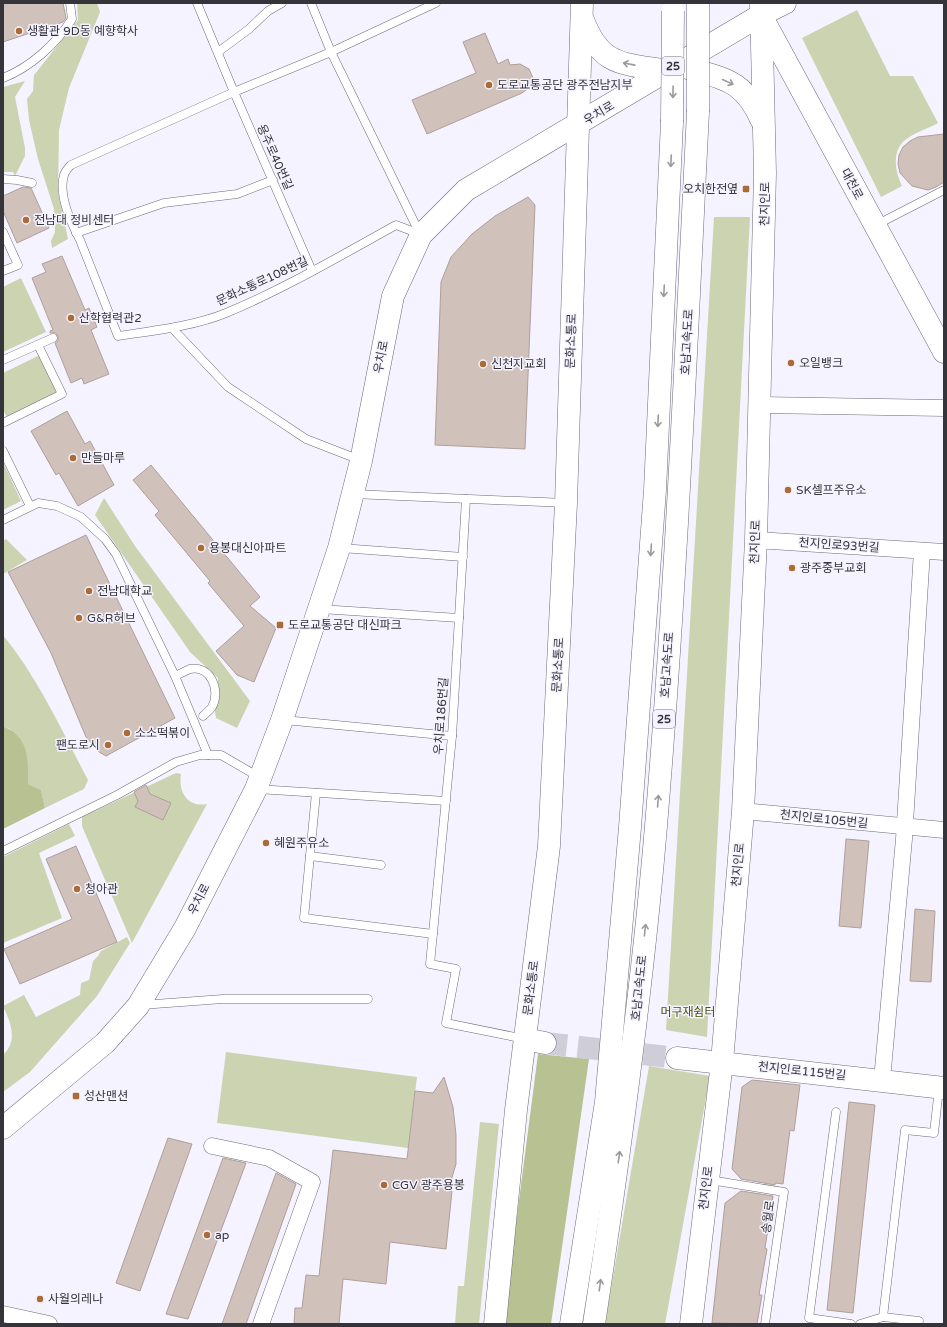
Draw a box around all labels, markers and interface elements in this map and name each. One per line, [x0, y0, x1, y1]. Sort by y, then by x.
place label: 생활관 9D동 예향학사 [27, 24, 138, 38]
marker: 생활관 9D동 예향학사 [14, 26, 24, 36]
road number: 25 [662, 57, 684, 75]
one-way arrow [623, 60, 636, 68]
place label: 도로교통공단 광주전남지부 [497, 78, 633, 92]
one-way arrow [722, 79, 734, 86]
marker: 도로교통공단 광주전남지부 [484, 80, 494, 90]
one-way arrow [669, 85, 677, 98]
street label: 우치로 [581, 98, 617, 128]
street label: 용주로40번길 [254, 122, 296, 192]
one-way arrow [667, 154, 674, 167]
street label: 대천로 [838, 166, 866, 202]
place label: 오치한전옆 [683, 182, 738, 196]
street label: 천지인로 [758, 182, 772, 226]
marker: 오치한전옆 [741, 184, 751, 194]
place label: 전남대 정비센터 [34, 213, 114, 227]
marker: 전남대 정비센터 [21, 215, 31, 225]
street label: 문화소통로108번길 [214, 254, 310, 308]
one-way arrow [661, 284, 668, 297]
street label: 호남고속도로 [678, 309, 696, 375]
place label: 산학협력관2 [79, 311, 142, 325]
marker: 산학협력관2 [66, 313, 76, 323]
street label: 문화소통로 [563, 313, 579, 369]
street label: 우치로 [371, 339, 391, 375]
place label: 오일뱅크 [799, 356, 843, 370]
place label: 신천지교회 [491, 357, 546, 371]
marker: 오일뱅크 [786, 358, 796, 368]
marker: 신천지교회 [478, 359, 488, 369]
one-way arrow [655, 414, 662, 427]
place label: 만들마루 [81, 451, 125, 465]
marker: 만들마루 [68, 453, 78, 463]
place label: SK셀프주유소 [796, 483, 867, 497]
marker: SK셀프주유소 [783, 485, 793, 495]
street label: 천지인로 [747, 520, 763, 564]
street label: 천지인로93번길 [798, 535, 880, 555]
place label: 용봉대신아파트 [209, 541, 286, 555]
marker: 용봉대신아파트 [196, 543, 206, 553]
one-way arrow [647, 543, 654, 556]
place label: 광주중부교회 [800, 561, 866, 575]
marker: 광주중부교회 [787, 563, 797, 573]
place label: 전남대학교 [97, 584, 152, 598]
marker: 전남대학교 [84, 586, 94, 596]
place label: G&R허브 [87, 611, 136, 625]
marker: G&R허브 [74, 613, 84, 623]
place label: 도로교통공단 대신파크 [288, 618, 402, 632]
marker: 도로교통공단 대신파크 [275, 620, 285, 630]
street label: 호남고속도로 [658, 631, 676, 699]
street label: 문화소통로 [550, 637, 566, 693]
street label: 우치로186번길 [431, 677, 451, 755]
road number: 25 [653, 710, 675, 728]
place label: 소소떡볶이 [135, 726, 190, 740]
marker: 소소떡볶이 [122, 728, 132, 738]
place label: 팬도로시 [56, 738, 100, 752]
marker: 팬도로시 [103, 740, 113, 750]
one-way arrow [655, 795, 662, 808]
street label: 천지인로105번길 [779, 807, 869, 831]
place label: 혜원주유소 [274, 836, 329, 850]
marker: 혜원주유소 [261, 838, 271, 848]
street label: 천지인로 [729, 842, 747, 888]
street label: 우치로 [185, 881, 213, 917]
place label: 청아관 [85, 882, 118, 896]
marker: 청아관 [72, 884, 82, 894]
one-way arrow [642, 924, 649, 937]
street label: 호남고속도로 [629, 954, 649, 1022]
street label: 문화소통로 [521, 960, 541, 1016]
park label: 머구재쉼터 [660, 1005, 716, 1019]
street label: 천지인로115번길 [757, 1059, 847, 1083]
place label: 성산맨션 [84, 1089, 128, 1103]
marker: 성산맨션 [71, 1091, 81, 1101]
one-way arrow [615, 1151, 623, 1164]
street label: 천지인로 [696, 1165, 716, 1211]
place label: CGV 광주용봉 [392, 1178, 465, 1192]
marker: CGV 광주용봉 [379, 1180, 389, 1190]
street label: 송월로 [759, 1200, 777, 1234]
place label: ap [215, 1228, 229, 1242]
marker: ap [202, 1230, 212, 1240]
one-way arrow [596, 1279, 604, 1292]
place label: 사월의레나 [48, 1292, 103, 1306]
marker: 사월의레나 [35, 1294, 45, 1304]

